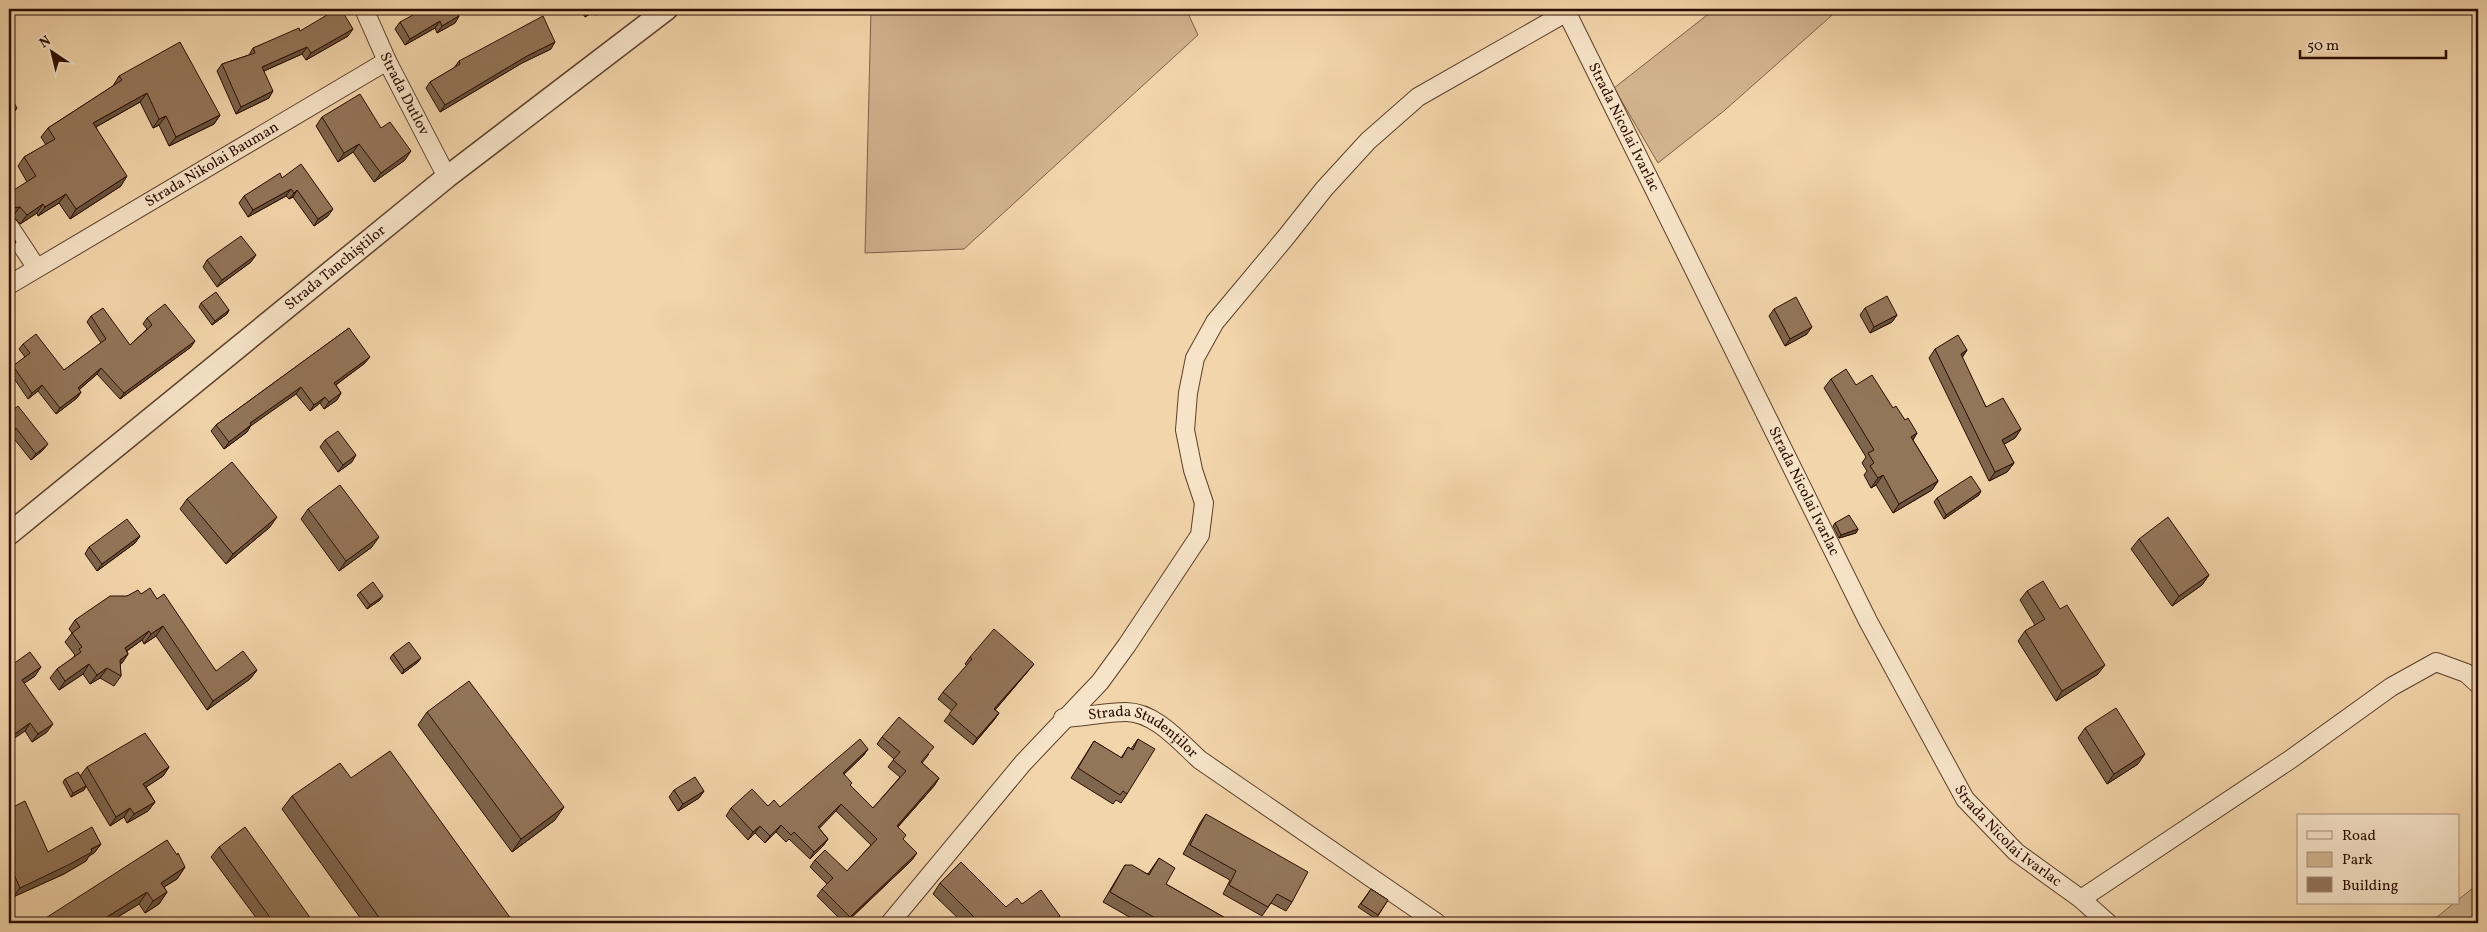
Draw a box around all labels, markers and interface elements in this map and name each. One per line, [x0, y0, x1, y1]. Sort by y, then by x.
north arrow [28, 28, 78, 78]
scale bar [2300, 28, 2446, 60]
text: N [36, 32, 55, 53]
text: 50 m [2307, 36, 2339, 57]
street label: Strada Dutlov [374, 49, 434, 139]
street label: Strada Nicolai Ivarlac [1583, 59, 1665, 196]
street label: Strada Nikolai Bauman [141, 117, 283, 213]
street label: Strada Tanchiștilor [280, 220, 390, 316]
street label: Strada Nicolai Ivarlac [1763, 423, 1845, 560]
street label: Strada Studenților [1087, 701, 1202, 763]
street label: Strada Nicolai Ivarlac [1949, 781, 2066, 892]
legend [2297, 814, 2460, 904]
text: Road [2342, 826, 2376, 847]
text: Park [2342, 850, 2373, 871]
text: Building [2342, 876, 2399, 897]

